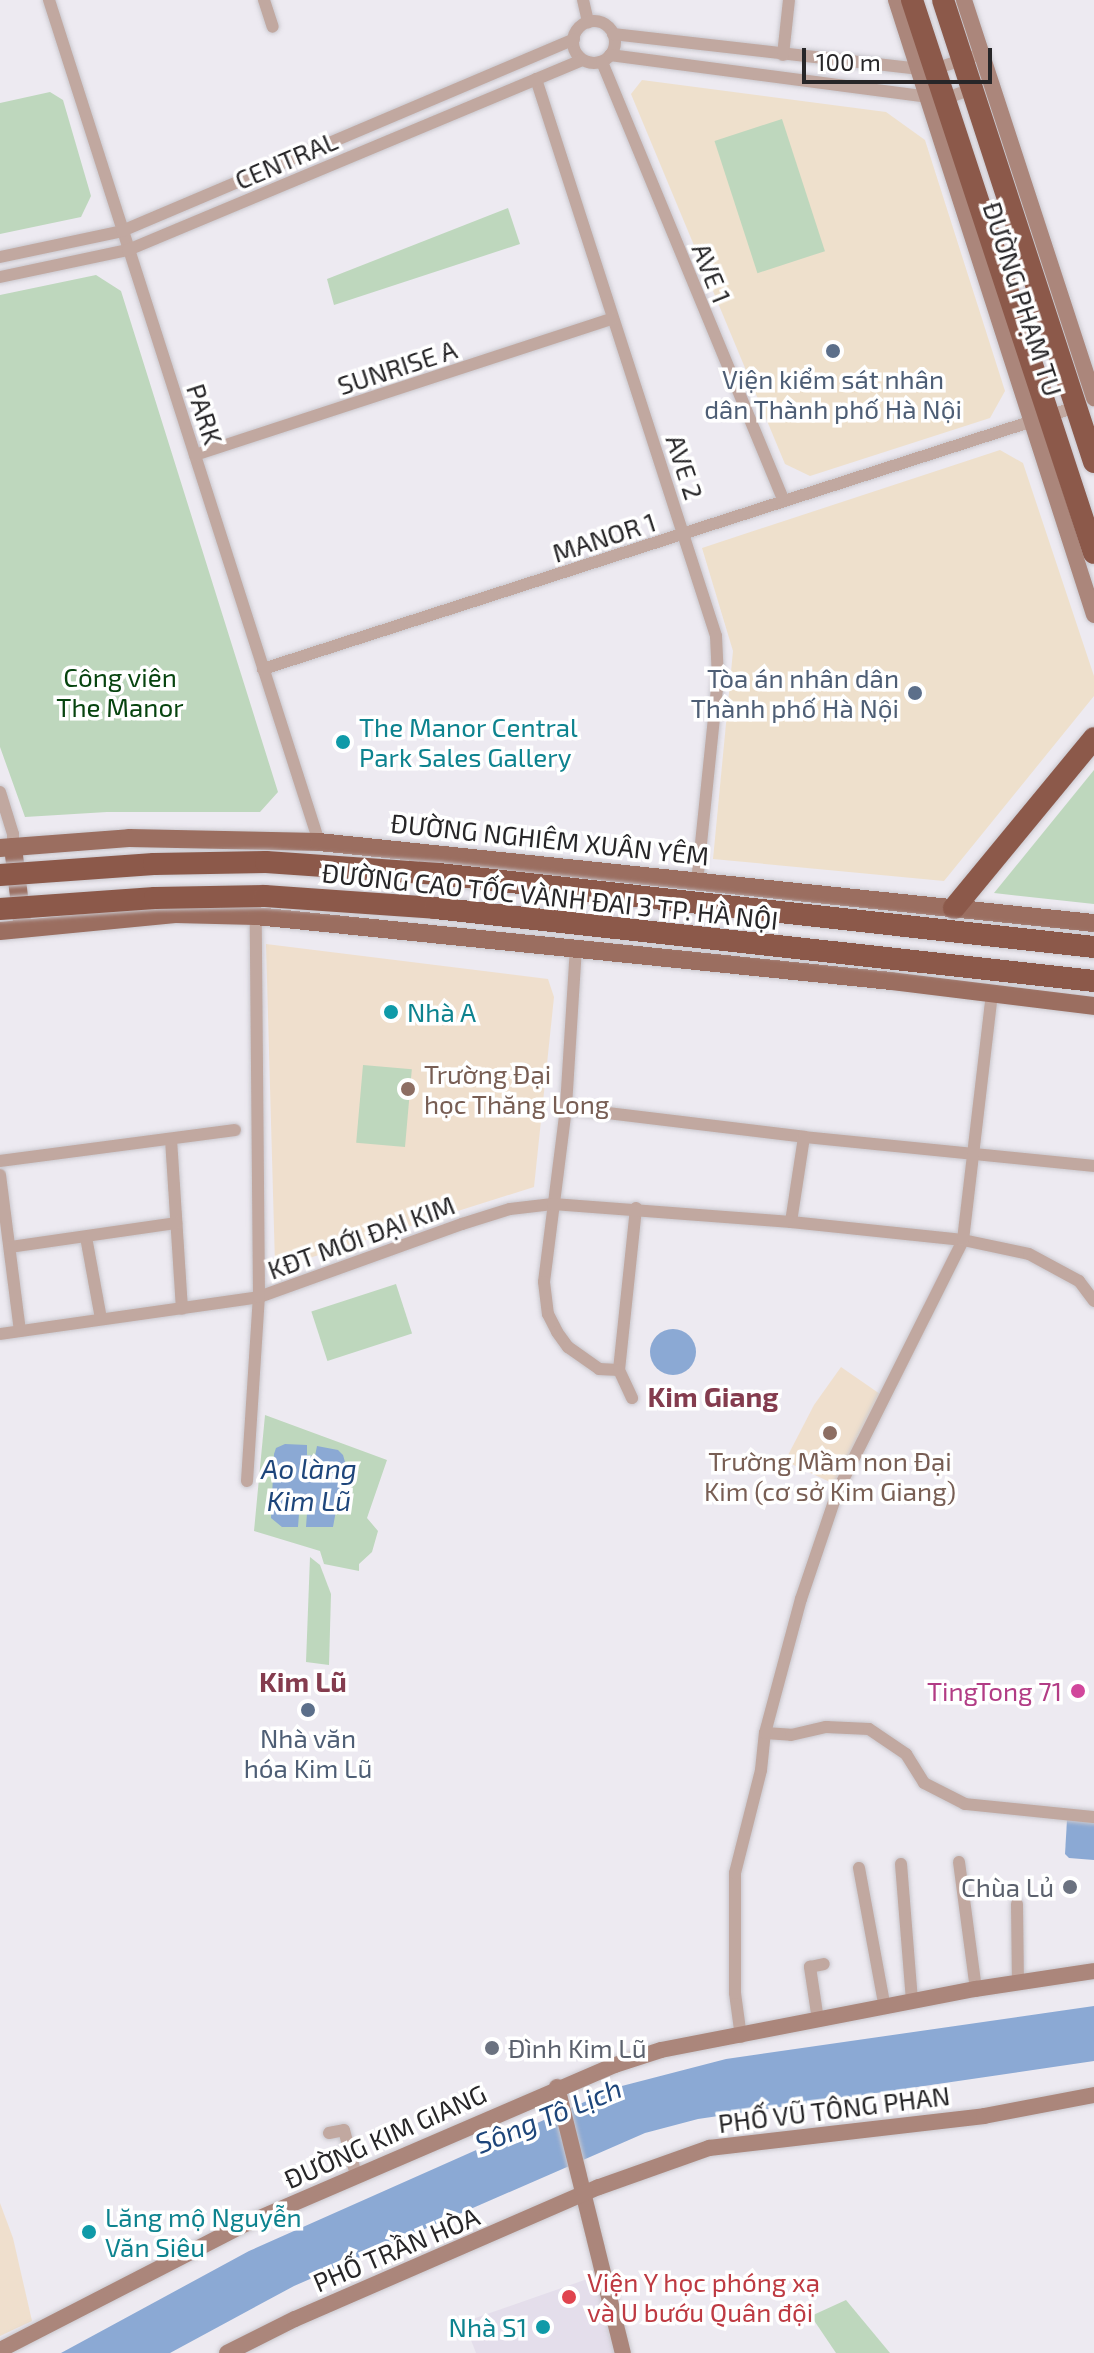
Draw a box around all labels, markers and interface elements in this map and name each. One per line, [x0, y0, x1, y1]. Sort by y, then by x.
scale bar [806, 32, 996, 82]
text: 100 m [816, 47, 881, 76]
street label: CENTRAL [230, 124, 342, 196]
street label: ĐƯỜNG PHẠM TU [977, 198, 1069, 400]
street label: AVE 1 [686, 238, 738, 308]
street label: SUNRISE A [333, 333, 461, 401]
marker: Viện kiểm sát nhân dân Thành phố Hà Nội [824, 342, 842, 360]
place label: Viện kiểm sát nhân dân Thành phố Hà Nội [704, 363, 962, 424]
street label: PARK [181, 380, 229, 448]
street label: AVE 2 [660, 431, 710, 503]
street label: MANOR 1 [548, 506, 660, 568]
park label: Công viên The Manor [56, 661, 184, 722]
place label: Tòa án nhân dân Thành phố Hà Nội [691, 662, 899, 724]
marker: Tòa án nhân dân Thành phố Hà Nội [906, 684, 924, 702]
place label: The Manor Central Park Sales Gallery [359, 711, 578, 772]
marker: The Manor Central Park Sales Gallery [334, 733, 352, 751]
street label: ĐƯỜNG NGHIÊM XUÂN YÊM [389, 807, 711, 871]
street label: ĐƯỜNG CAO TỐC VÀNH ĐAI 3 TP. HÀ NỘI [319, 856, 781, 936]
place label: Nhà A [407, 996, 477, 1028]
marker: Nhà A [382, 1003, 400, 1021]
place label: Trường Đại học Thăng Long [424, 1058, 610, 1120]
marker: Trường Đại học Thăng Long [399, 1080, 417, 1098]
street label: KĐT MỚI ĐẠI KIM [263, 1189, 459, 1285]
district label: Kim Giang [647, 1379, 779, 1413]
marker: Trường Mầm non Đại Kim (cơ sở Kim Giang) [821, 1424, 839, 1442]
place label: Trường Mầm non Đại Kim (cơ sở Kim Giang) [704, 1445, 956, 1506]
water label: Ao làng Kim Lũ [261, 1451, 357, 1517]
district label: Kim Lũ [259, 1664, 347, 1698]
place label: TingTong 71 [927, 1675, 1062, 1707]
marker: TingTong 71 [1069, 1682, 1087, 1700]
marker: Nhà văn hóa Kim Lũ [299, 1701, 317, 1719]
place label: Nhà văn hóa Kim Lũ [244, 1722, 372, 1784]
place label: Chùa Lủ [961, 1871, 1054, 1903]
marker: Chùa Lủ [1061, 1878, 1079, 1896]
place label: Đình Kim Lũ [508, 2032, 646, 2064]
marker: Đình Kim Lũ [483, 2039, 501, 2057]
water label: Sông Tô Lịch [469, 2070, 627, 2160]
street label: ĐƯỜNG KIM GIANG [279, 2077, 491, 2195]
street label: PHỐ VŨ TÔNG PHAN [716, 2079, 952, 2139]
street label: PHỐ TRẦN HÒA [308, 2200, 484, 2298]
place label: Lăng mộ Nguyễn Văn Siêu [105, 2201, 302, 2262]
marker: Lăng mộ Nguyễn Văn Siêu [80, 2223, 98, 2241]
place label: Viện Y học phóng xạ và U bướu Quân đội [587, 2266, 821, 2328]
marker: Viện Y học phóng xạ và U bướu Quân đội [558, 2286, 580, 2308]
place label: Nhà S1 [449, 2311, 527, 2343]
marker: Nhà S1 [534, 2318, 552, 2336]

